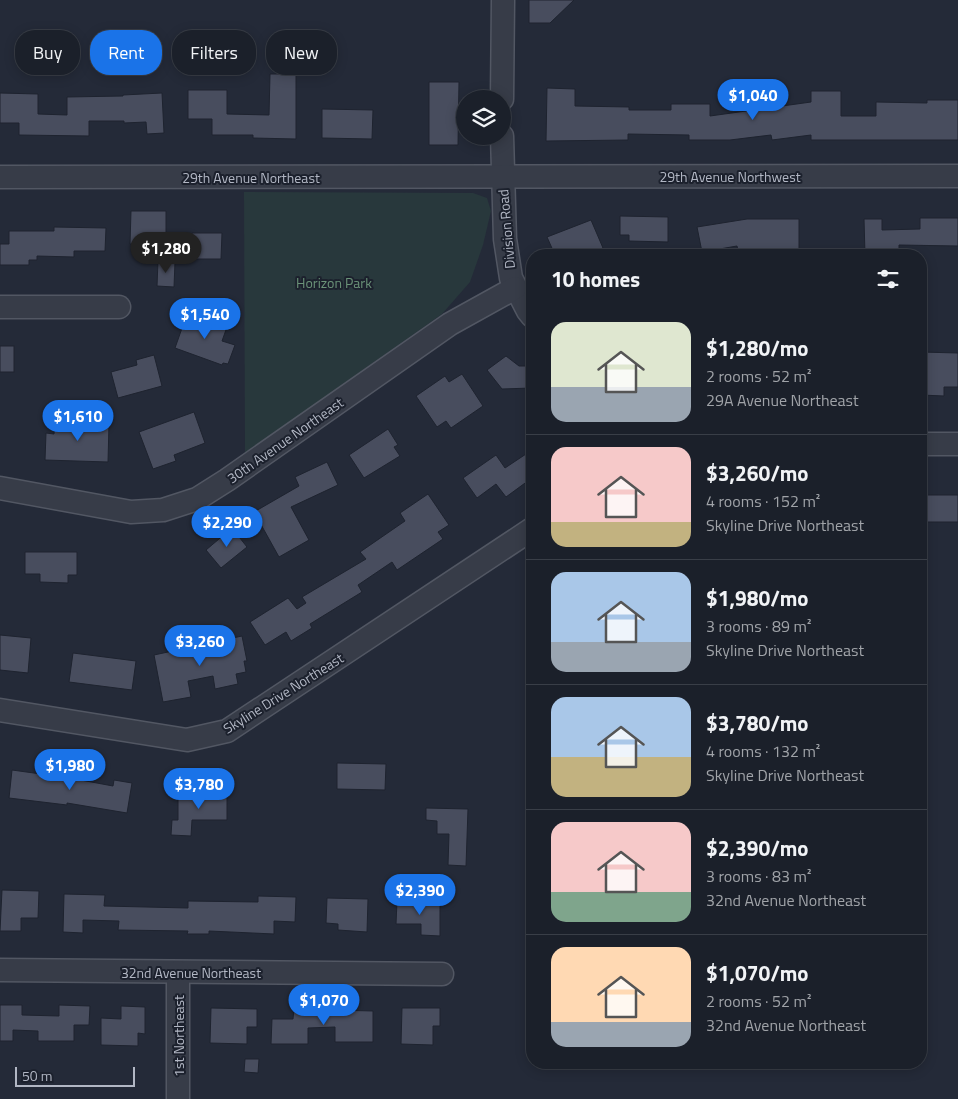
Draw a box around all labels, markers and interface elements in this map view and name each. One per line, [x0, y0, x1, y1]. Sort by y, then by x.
chip: Buy [15, 30, 80, 75]
chip: Rent [90, 30, 162, 75]
chip: Filters [172, 30, 256, 75]
chip: New [266, 30, 337, 75]
pin: $1,040 [712, 78, 794, 121]
text: $1,040 [728, 83, 778, 107]
map controls [456, 90, 511, 145]
button: layers [456, 90, 511, 145]
street label: 29th Avenue Northwest [659, 166, 801, 187]
street label: 29th Avenue Northeast [182, 167, 320, 188]
street label: Division Road [492, 188, 520, 270]
pin: $1,280 [125, 232, 207, 274]
text: $1,280 [141, 236, 191, 260]
text: 10 homes [551, 263, 640, 295]
icon: filters [874, 265, 902, 293]
park label: Horizon Park [296, 272, 372, 293]
pin: $1,540 [164, 298, 246, 340]
text: $1,540 [180, 302, 230, 326]
text: $1,280/mo [706, 332, 808, 364]
icon: home [591, 342, 651, 402]
text: 2 rooms · 52 m² [706, 364, 811, 388]
text: 29A Avenue Northeast [706, 388, 859, 412]
street label: 30th Avenue Northeast [223, 392, 347, 488]
pin: $1,610 [37, 400, 119, 442]
text: $1,610 [53, 404, 103, 428]
text: $3,260/mo [706, 457, 808, 489]
icon: home [591, 467, 651, 527]
text: 4 rooms · 152 m² [706, 489, 820, 513]
pin: $2,290 [186, 506, 268, 548]
text: $2,290 [202, 510, 252, 534]
text: Skyline Drive Northeast [706, 513, 864, 537]
text: $1,980/mo [706, 582, 808, 614]
icon: home [591, 592, 651, 652]
text: 3 rooms · 89 m² [706, 614, 811, 638]
pin: $3,260 [159, 624, 241, 667]
text: $3,260 [175, 629, 225, 653]
text: Skyline Drive Northeast [706, 638, 864, 662]
street label: Skyline Drive Northeast [219, 647, 347, 739]
text: $3,780/mo [706, 707, 808, 739]
icon: home [591, 717, 651, 777]
text: 4 rooms · 132 m² [706, 739, 820, 763]
pin: $1,980 [29, 748, 111, 791]
text: $1,980 [45, 753, 95, 777]
text: Skyline Drive Northeast [706, 763, 864, 787]
pin: $3,780 [158, 768, 240, 810]
text: $3,780 [174, 772, 224, 796]
text: $2,390/mo [706, 832, 808, 864]
icon: home [591, 842, 651, 902]
text: 3 rooms · 83 m² [706, 864, 811, 888]
pin: $2,390 [379, 874, 461, 916]
text: $2,390 [395, 878, 445, 902]
text: 32nd Avenue Northeast [706, 888, 866, 912]
text: $1,070/mo [706, 957, 808, 989]
street label: 32nd Avenue Northeast [121, 962, 261, 983]
icon: home [591, 967, 651, 1027]
pin: $1,070 [283, 984, 365, 1026]
text: $1,070 [299, 988, 349, 1012]
text: 2 rooms · 52 m² [706, 989, 811, 1013]
street label: 1st Northeast [168, 995, 189, 1077]
text: 32nd Avenue Northeast [706, 1013, 866, 1037]
scale bar [15, 1064, 135, 1087]
text: 50 m [22, 1065, 52, 1086]

